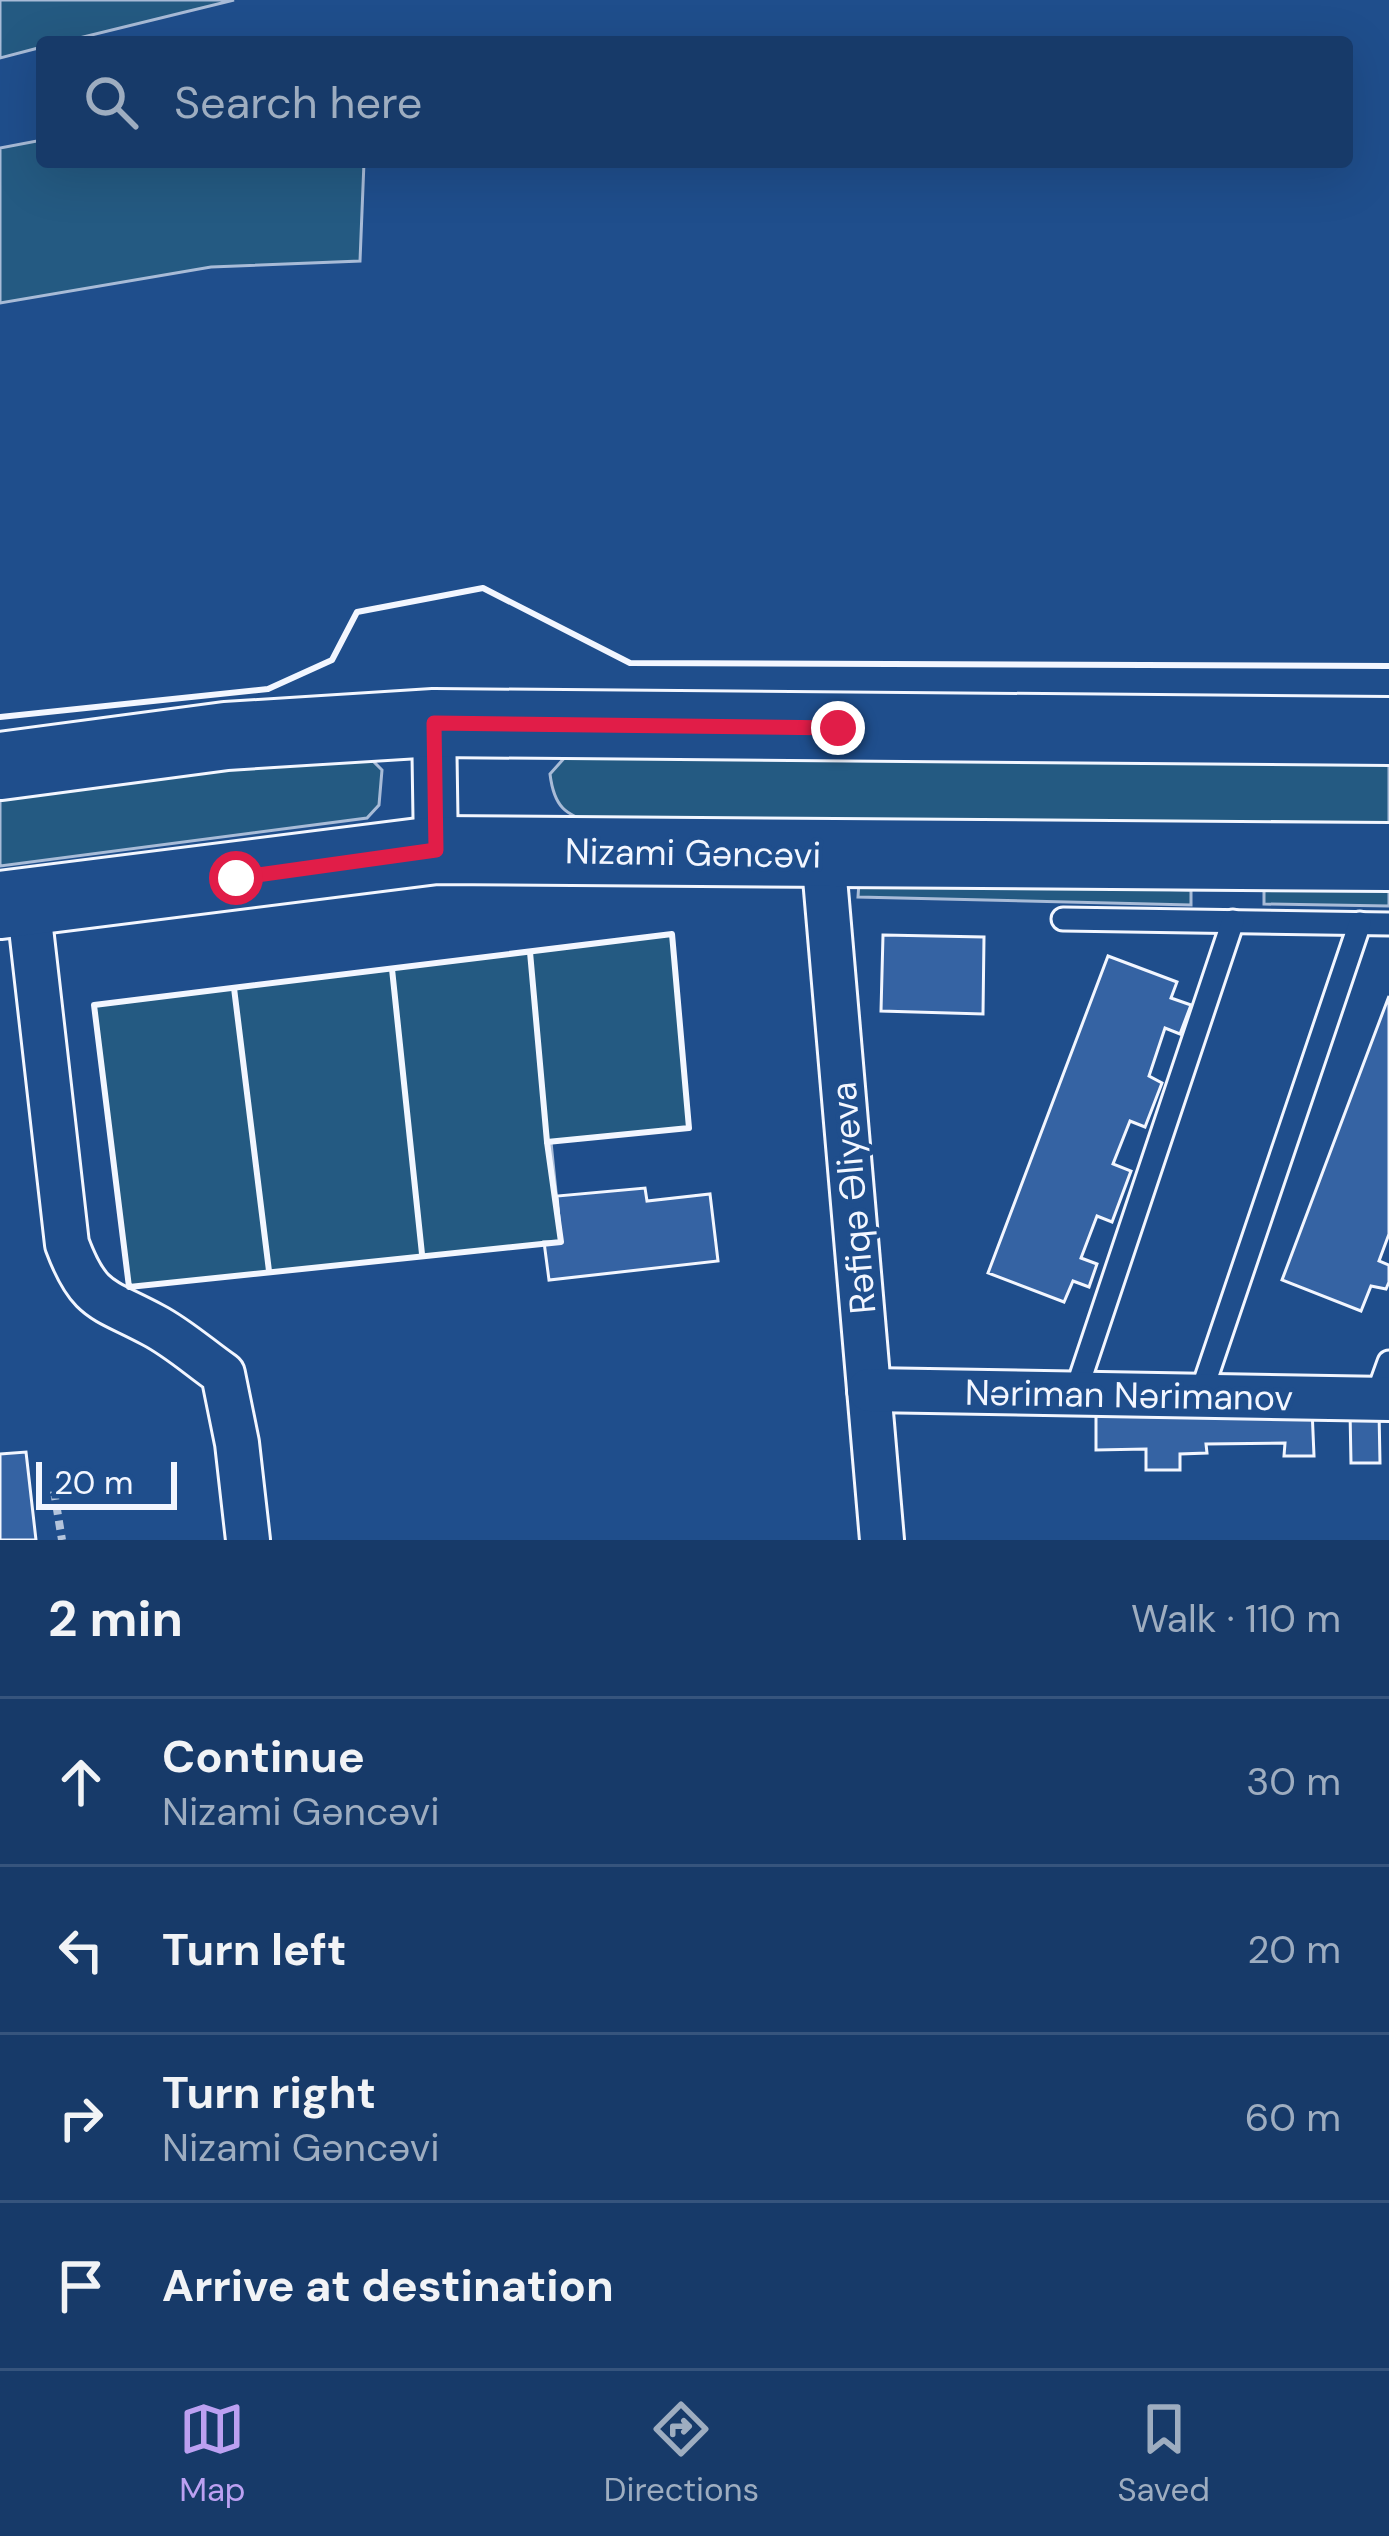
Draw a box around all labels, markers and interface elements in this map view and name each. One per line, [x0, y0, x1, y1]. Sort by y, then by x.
search box [36, 36, 1353, 168]
icon: search [78, 69, 144, 135]
text: Search here [174, 73, 422, 132]
route end [811, 701, 865, 755]
street label: Nizami Gəncəvi [565, 827, 821, 879]
route start [209, 851, 263, 905]
street label: Rəfiqə Əliyeva [819, 1080, 887, 1316]
street label: Nəriman Nərimanov [965, 1369, 1294, 1421]
scale bar [36, 1456, 177, 1509]
text: 20 m [54, 1461, 133, 1504]
text: 2 min [48, 1585, 183, 1652]
text: Walk · 110 m [1131, 1593, 1341, 1644]
text: Continue [162, 1727, 365, 1786]
icon: ahead [48, 1749, 114, 1815]
text: 30 m [1246, 1756, 1341, 1807]
text: Nizami Gəncəvi [162, 1786, 440, 1837]
icon: left [48, 1917, 114, 1983]
text: Turn left [162, 1920, 346, 1979]
text: 20 m [1247, 1924, 1341, 1975]
text: Turn right [162, 2063, 376, 2122]
icon: right [48, 2085, 114, 2151]
text: 60 m [1245, 2092, 1341, 2143]
text: Nizami Gəncəvi [162, 2122, 440, 2173]
icon: arrive [48, 2253, 114, 2319]
text: Arrive at destination [162, 2256, 614, 2315]
tab: Map [179, 2396, 246, 2511]
tab: Directions [604, 2396, 759, 2511]
tab: Saved [1117, 2396, 1210, 2511]

